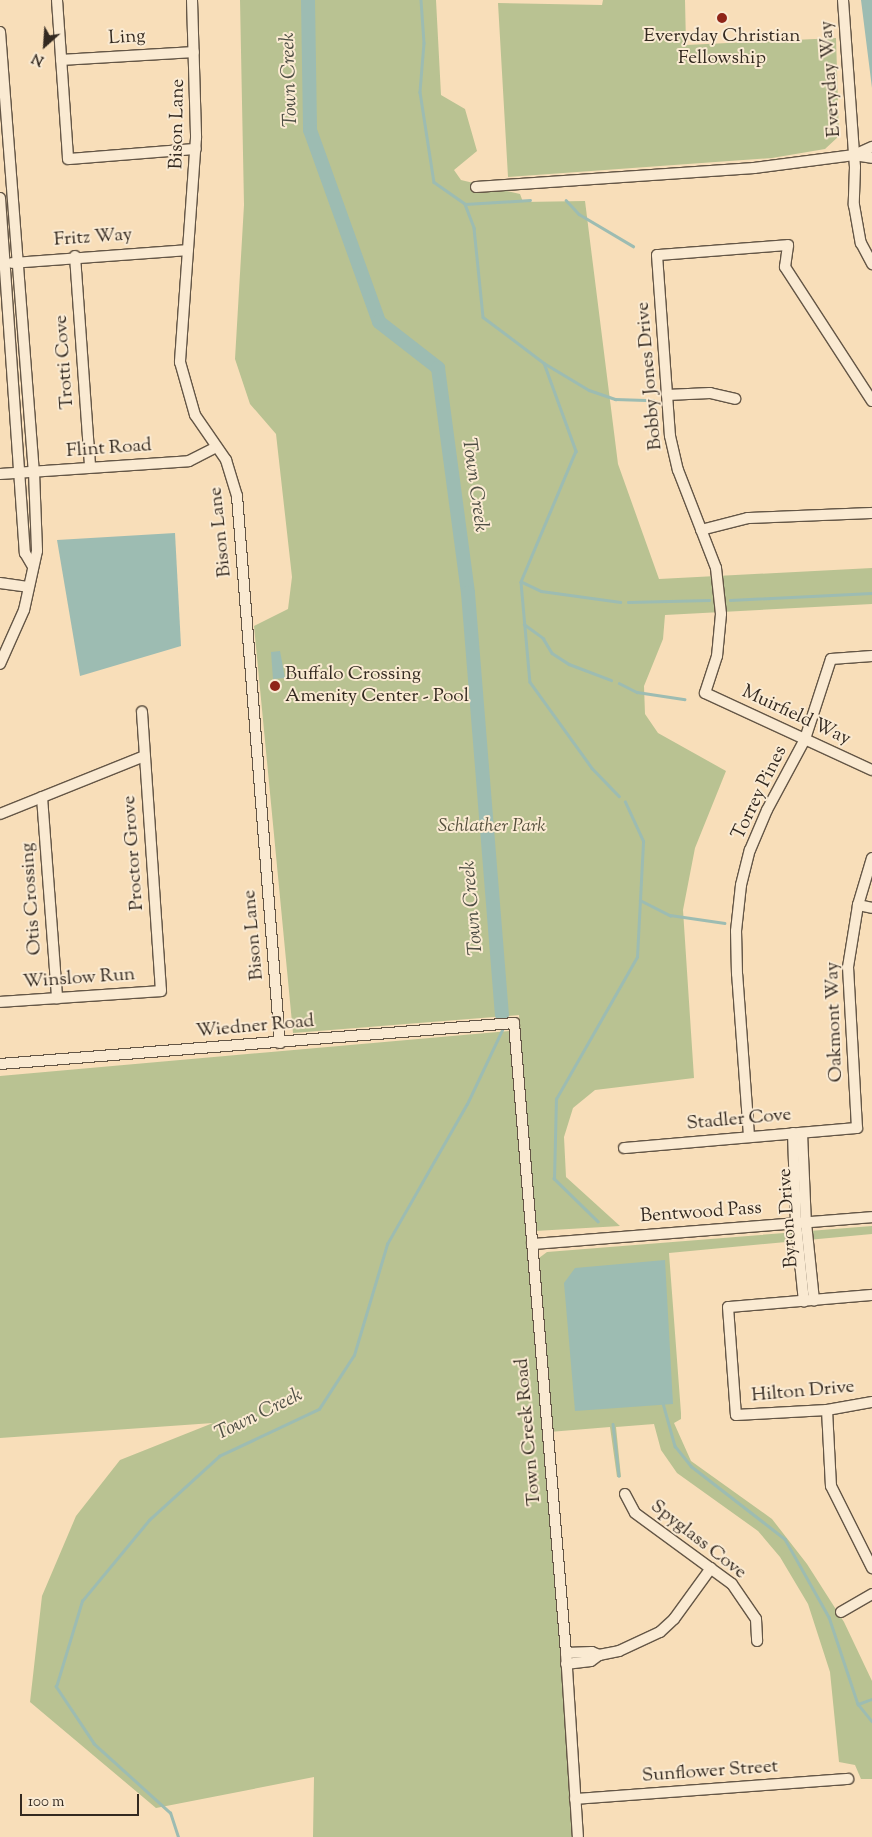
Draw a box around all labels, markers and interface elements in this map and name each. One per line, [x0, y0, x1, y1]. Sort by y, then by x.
marker: Everyday Christian Fellowship [716, 12, 728, 24]
north arrow [20, 20, 70, 70]
street label: Everyday Way [816, 20, 846, 138]
street label: Ling [108, 25, 146, 51]
place label: Everyday Christian Fellowship [644, 26, 800, 70]
water label: Town Creek [276, 32, 304, 128]
text: N [29, 47, 48, 70]
street label: Bison Lane [166, 79, 190, 169]
street label: Fritz Way [53, 224, 133, 252]
street label: Bobby Jones Drive [632, 301, 668, 451]
street label: Trotti Cove [50, 314, 80, 410]
street label: Flint Road [66, 435, 152, 463]
water label: Town Creek [456, 436, 492, 534]
street label: Bison Lane [205, 486, 237, 578]
place label: Buffalo Crossing Amenity Center - Pool [285, 664, 469, 708]
marker: Buffalo Crossing Amenity Center - Pool [269, 680, 281, 692]
street label: Muirfield Way [738, 681, 854, 751]
street label: Torrey Pines [727, 742, 793, 844]
street label: Proctor Grove [119, 795, 149, 911]
park label: Schlather Park [438, 816, 546, 838]
street label: Otis Crossing [17, 842, 47, 956]
water label: Town Creek [457, 860, 489, 956]
street label: Bison Lane [239, 889, 269, 981]
street label: Oakmont Way [821, 961, 849, 1083]
street label: Winslow Run [22, 964, 136, 994]
street label: Wiedner Road [195, 1010, 315, 1044]
street label: Stadler Cove [686, 1104, 792, 1136]
street label: Byron Drive [774, 1167, 804, 1269]
street label: Bentwood Pass [639, 1197, 763, 1229]
street label: Town Creek Road [511, 1357, 547, 1507]
street label: Hilton Drive [750, 1376, 856, 1408]
water label: Town Creek [211, 1383, 307, 1447]
street label: Spyglass Cove [645, 1495, 751, 1585]
street label: Sunflower Street [641, 1756, 779, 1788]
scale bar [22, 1784, 141, 1816]
text: 100 m [28, 1792, 64, 1813]

